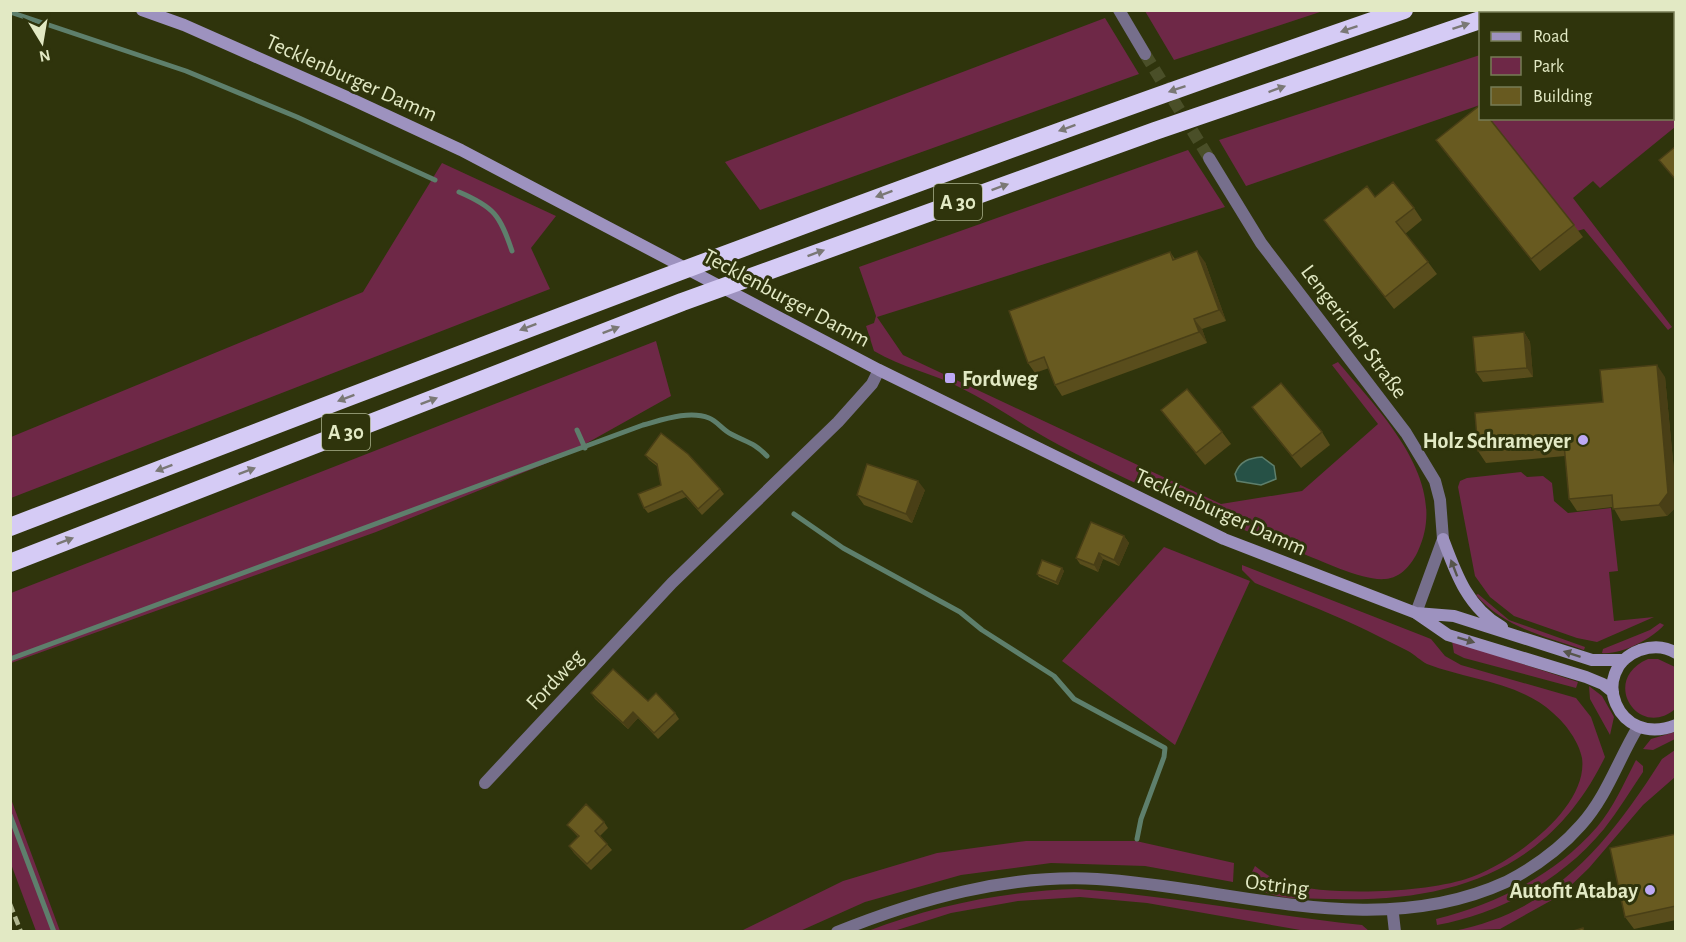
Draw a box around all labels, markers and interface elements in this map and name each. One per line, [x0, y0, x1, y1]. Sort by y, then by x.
north arrow [12, 12, 72, 72]
legend [1479, 12, 1674, 120]
one-way arrow [1452, 21, 1470, 31]
one-way arrow [1340, 25, 1358, 35]
text: Road [1533, 28, 1569, 46]
street label: Tecklenburger Damm [263, 30, 441, 126]
text: N [38, 47, 52, 65]
text: Park [1533, 58, 1565, 76]
one-way arrow [1168, 84, 1186, 94]
one-way arrow [1268, 84, 1286, 94]
text: Building [1533, 88, 1593, 106]
one-way arrow [1058, 123, 1076, 133]
one-way arrow [991, 182, 1009, 192]
road number: A 30 [934, 184, 982, 220]
one-way arrow [875, 190, 893, 200]
street label: Tecklenburger Damm [700, 245, 873, 351]
one-way arrow [807, 248, 825, 258]
street label: Lengericher Straße [1297, 261, 1411, 403]
one-way arrow [519, 323, 537, 333]
one-way arrow [602, 325, 620, 335]
place label: Fordweg [962, 368, 1039, 390]
marker: Fordweg [943, 371, 957, 385]
one-way arrow [337, 393, 355, 403]
one-way arrow [420, 395, 438, 405]
road number: A 30 [322, 414, 370, 450]
place label: Holz Schrameyer [1423, 430, 1571, 453]
marker: Holz Schrameyer [1576, 433, 1590, 447]
one-way arrow [155, 463, 173, 473]
street label: Tecklenburger Damm [1132, 464, 1310, 560]
one-way arrow [238, 466, 256, 475]
one-way arrow [56, 536, 74, 546]
one-way arrow [1449, 559, 1458, 577]
one-way arrow [1457, 636, 1475, 645]
street label: Fordweg [522, 645, 588, 714]
one-way arrow [1563, 649, 1581, 658]
street label: Ostring [1244, 870, 1310, 900]
place label: Autofit Atabay [1510, 880, 1638, 903]
marker: Autofit Atabay [1643, 883, 1657, 897]

